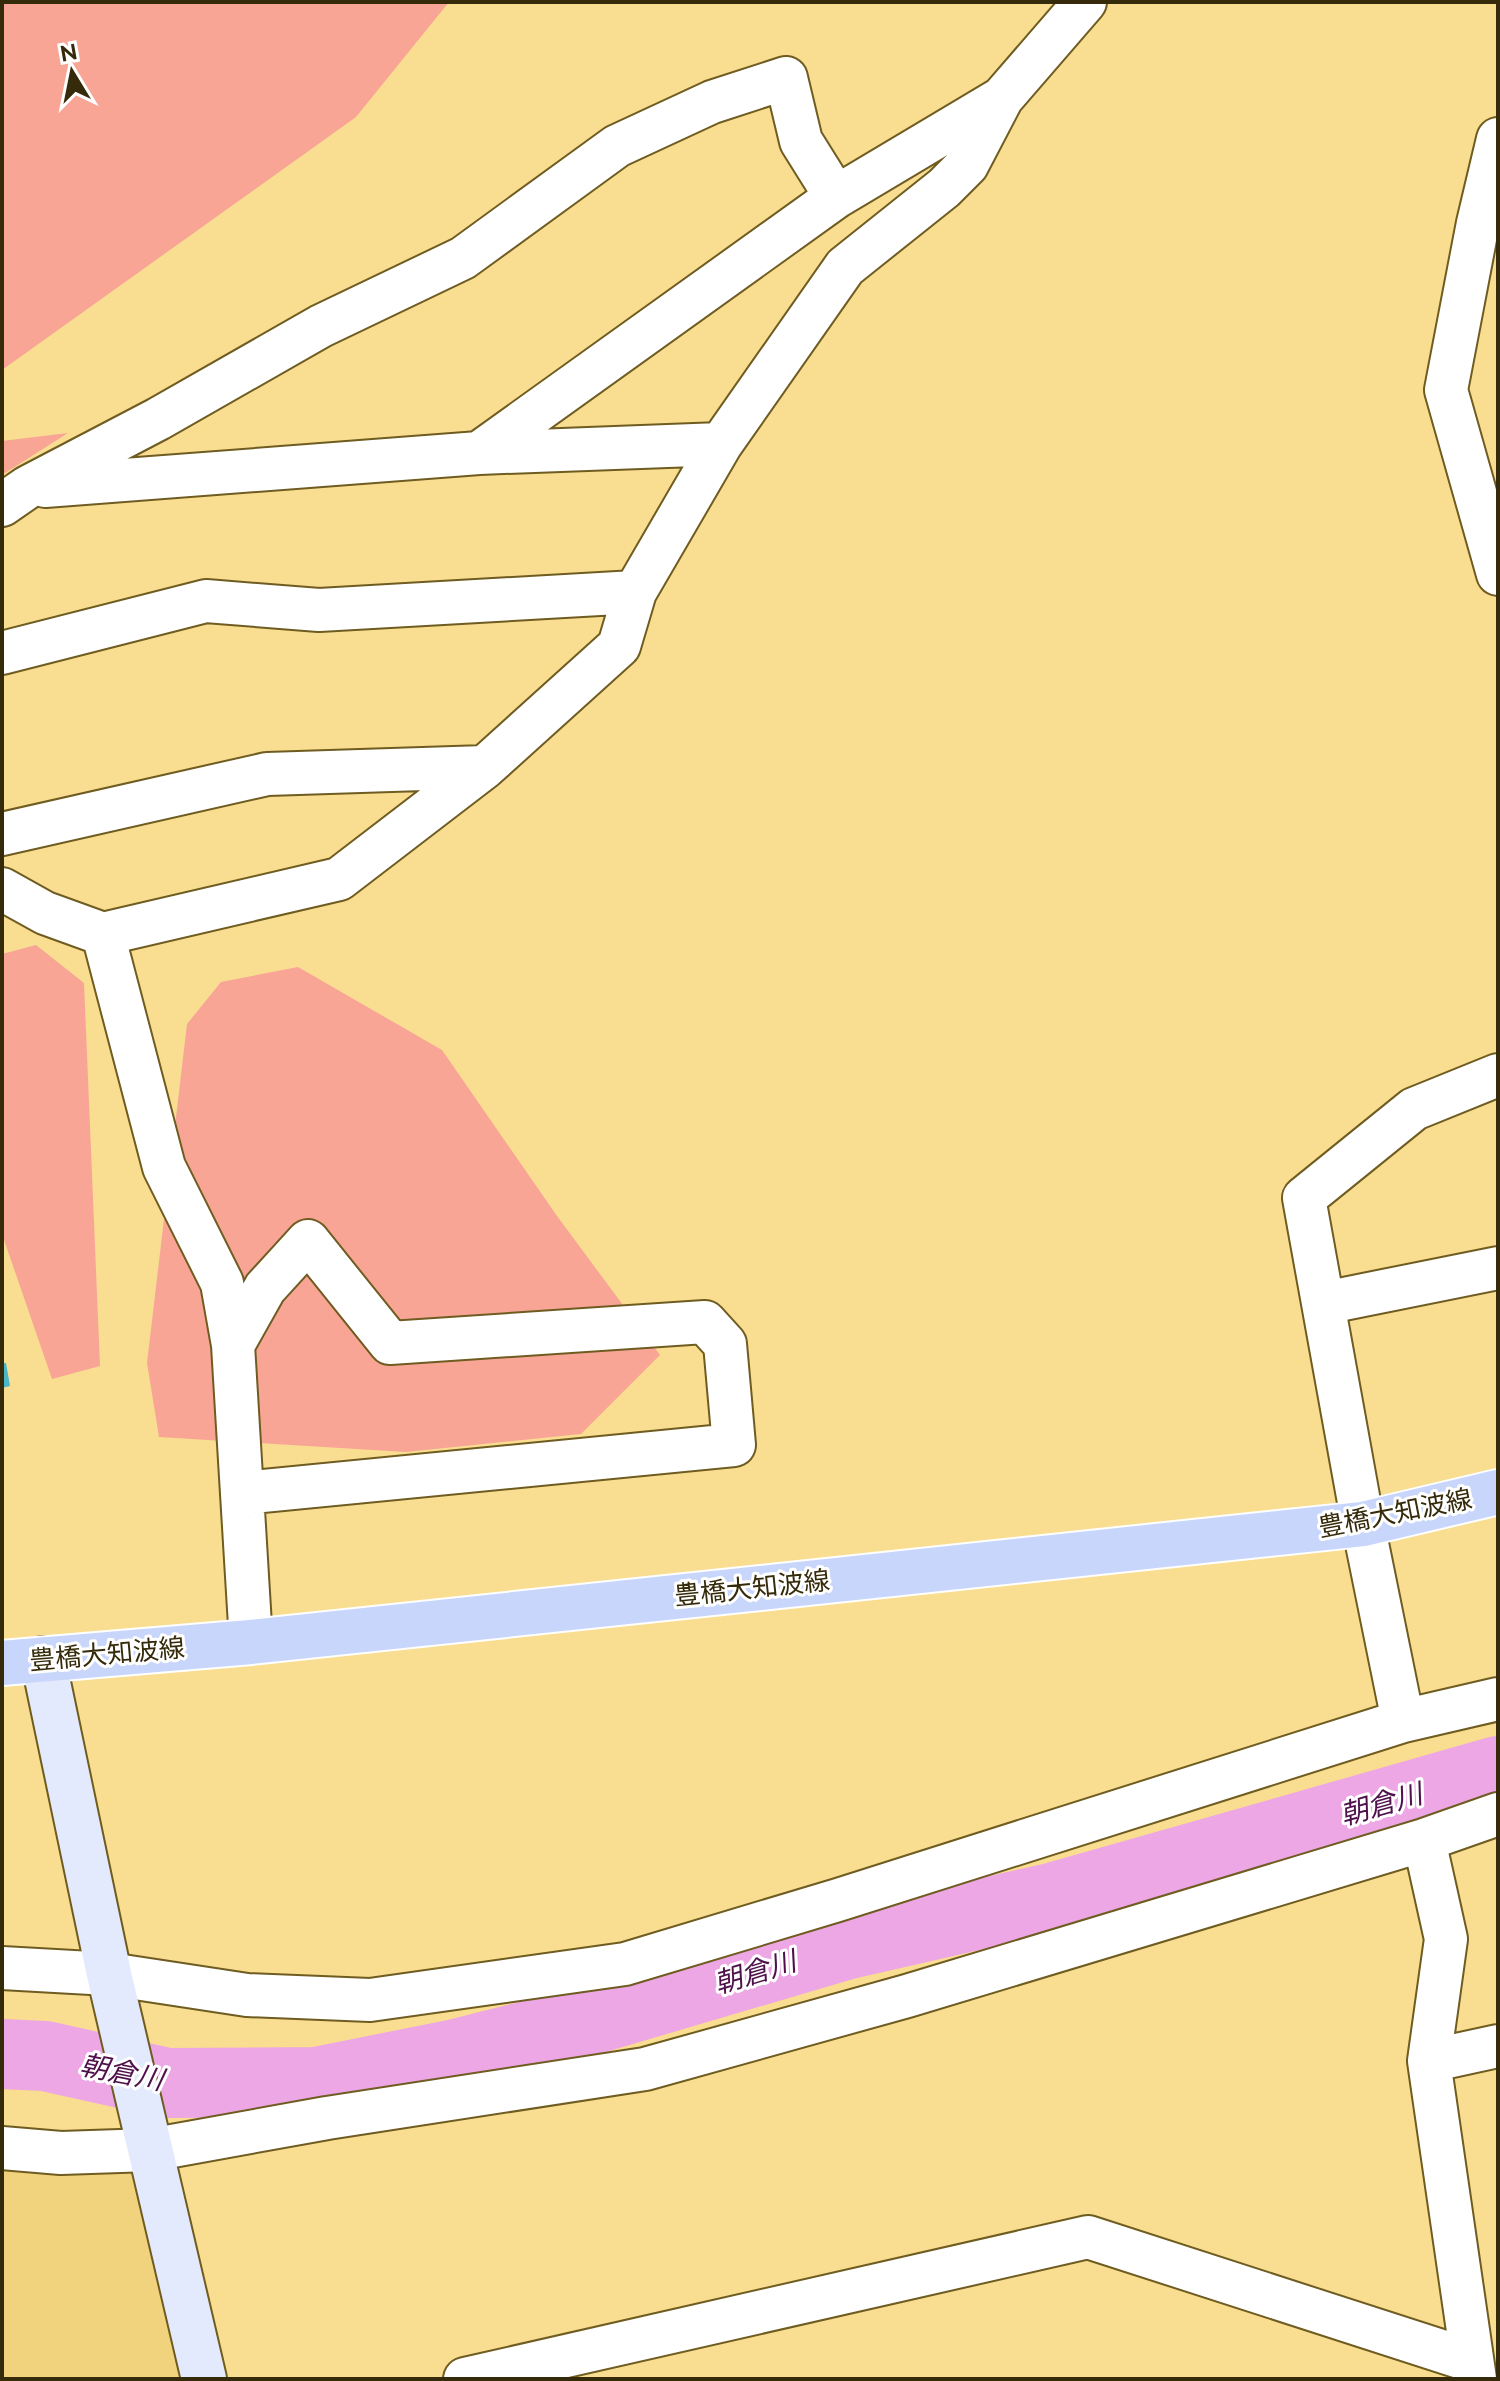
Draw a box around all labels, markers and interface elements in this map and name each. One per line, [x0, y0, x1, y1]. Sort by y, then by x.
north arrow [32, 32, 112, 112]
text: N [58, 38, 79, 67]
street label: 豊橋大知波線 [1316, 1483, 1474, 1543]
street label: 豊橋大知波線 [673, 1565, 831, 1611]
street label: 豊橋大知波線 [28, 1632, 186, 1676]
water label: 朝倉川 [1336, 1776, 1429, 1832]
water label: 朝倉川 [710, 1944, 803, 2001]
water label: 朝倉川 [78, 2048, 169, 2097]

